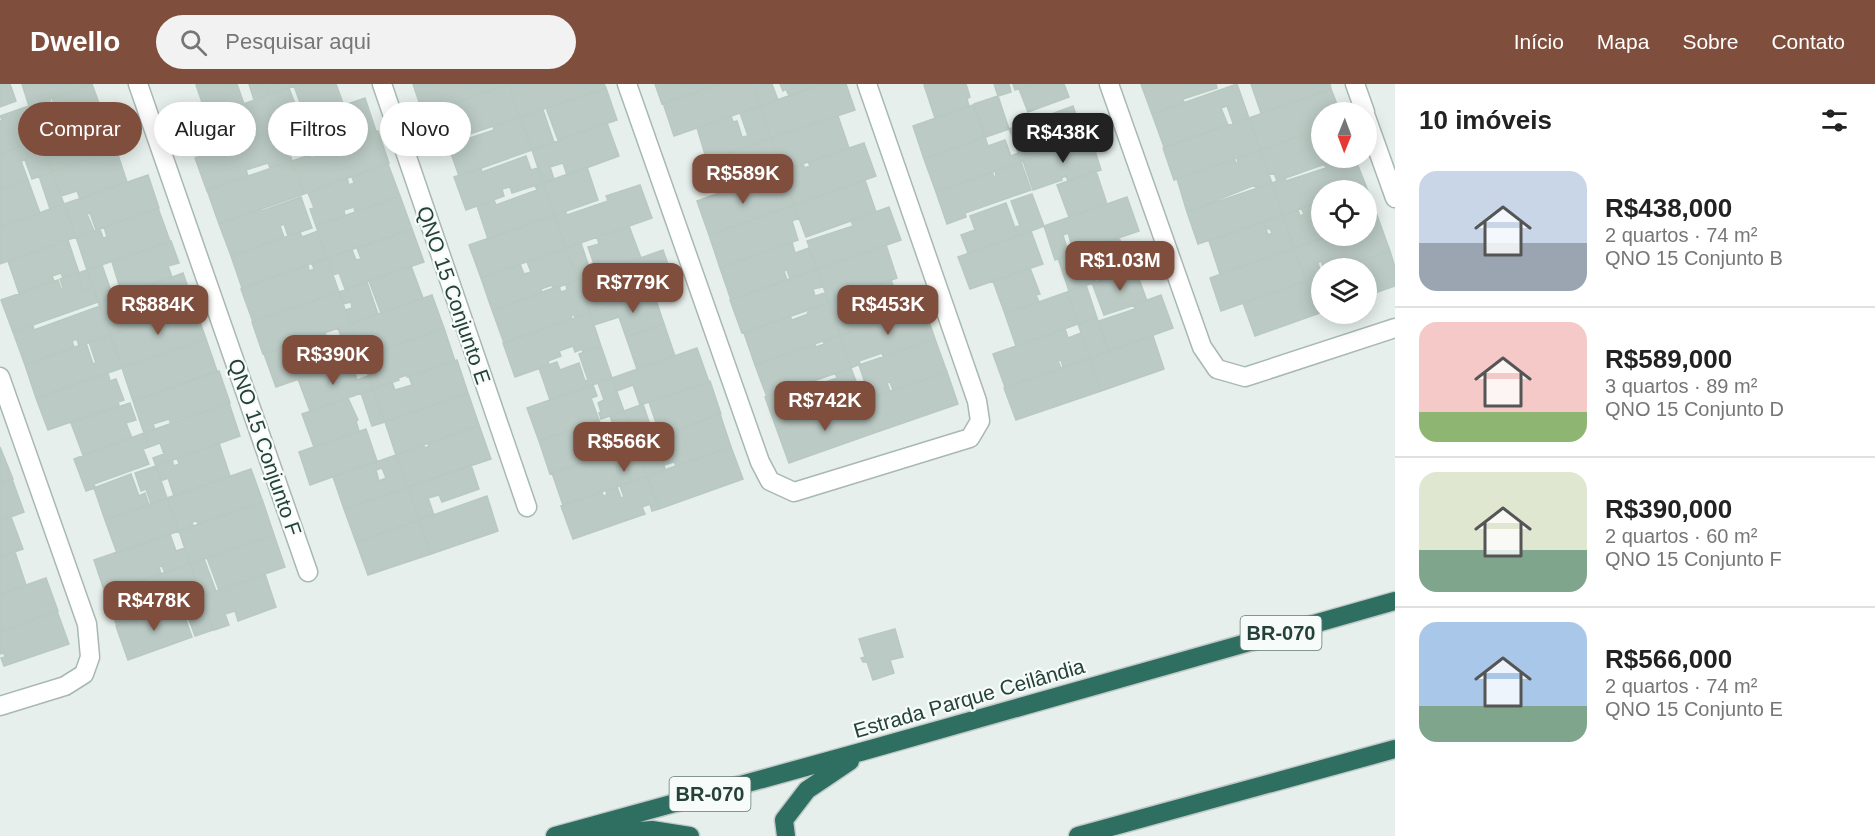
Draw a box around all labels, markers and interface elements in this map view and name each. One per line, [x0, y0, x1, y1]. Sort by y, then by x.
search box [156, 15, 576, 69]
text: Dwello [30, 26, 120, 57]
icon: search [177, 26, 210, 59]
text: Pesquisar aqui [225, 29, 371, 54]
text: Início [1514, 30, 1564, 53]
text: Mapa [1597, 30, 1649, 53]
text: Sobre [1682, 30, 1738, 53]
text: Contato [1771, 30, 1845, 53]
chip: Comprar [18, 102, 142, 156]
chip: Alugar [154, 102, 256, 156]
chip: Filtros [268, 102, 368, 156]
chip: Novo [380, 102, 471, 156]
north arrow [1311, 102, 1377, 168]
map controls [1311, 102, 1377, 324]
icon: filters [1818, 104, 1851, 137]
text: 10 imóveis [1419, 105, 1552, 135]
pin: R$438K [1014, 113, 1112, 164]
text: R$438K [1026, 121, 1100, 143]
pin: R$589K [694, 154, 792, 205]
text: R$589K [706, 162, 780, 184]
button: locate [1311, 180, 1377, 246]
text: R$438,000 [1605, 193, 1732, 223]
icon: home [1467, 195, 1539, 267]
street label: QNO 15 Conjunto E [413, 203, 495, 387]
text: 2 quartos · 74 m² [1605, 224, 1757, 246]
pin: R$1.03M [1065, 241, 1175, 292]
text: QNO 15 Conjunto B [1605, 247, 1783, 269]
text: R$1.03M [1079, 249, 1161, 271]
button: layers [1311, 258, 1377, 324]
pin: R$779K [584, 263, 682, 314]
text: R$779K [596, 271, 670, 293]
pin: R$884K [109, 285, 207, 336]
pin: R$453K [839, 285, 937, 336]
text: R$884K [121, 293, 195, 315]
text: R$453K [851, 293, 925, 315]
pin: R$390K [284, 335, 382, 386]
text: R$390K [296, 343, 370, 365]
text: R$589,000 [1605, 344, 1732, 374]
icon: home [1467, 346, 1539, 418]
street label: QNO 15 Conjunto F [224, 356, 306, 538]
text: 3 quartos · 89 m² [1605, 375, 1757, 397]
pin: R$742K [776, 381, 874, 432]
text: R$742K [788, 389, 862, 411]
text: QNO 15 Conjunto D [1605, 398, 1784, 420]
pin: R$566K [575, 422, 673, 473]
text: R$566K [587, 430, 661, 452]
text: R$390,000 [1605, 494, 1732, 524]
icon: home [1467, 496, 1539, 568]
text: 2 quartos · 60 m² [1605, 525, 1757, 547]
text: QNO 15 Conjunto F [1605, 548, 1782, 570]
pin: R$478K [105, 581, 203, 632]
text: R$478K [117, 589, 191, 611]
road number: BR-070 [1240, 616, 1322, 650]
text: R$566,000 [1605, 644, 1732, 674]
icon: home [1467, 646, 1539, 718]
street label: Estrada Parque Ceilândia [851, 654, 1087, 742]
text: 2 quartos · 74 m² [1605, 675, 1757, 697]
text: QNO 15 Conjunto E [1605, 698, 1783, 720]
road number: BR-070 [670, 777, 750, 811]

